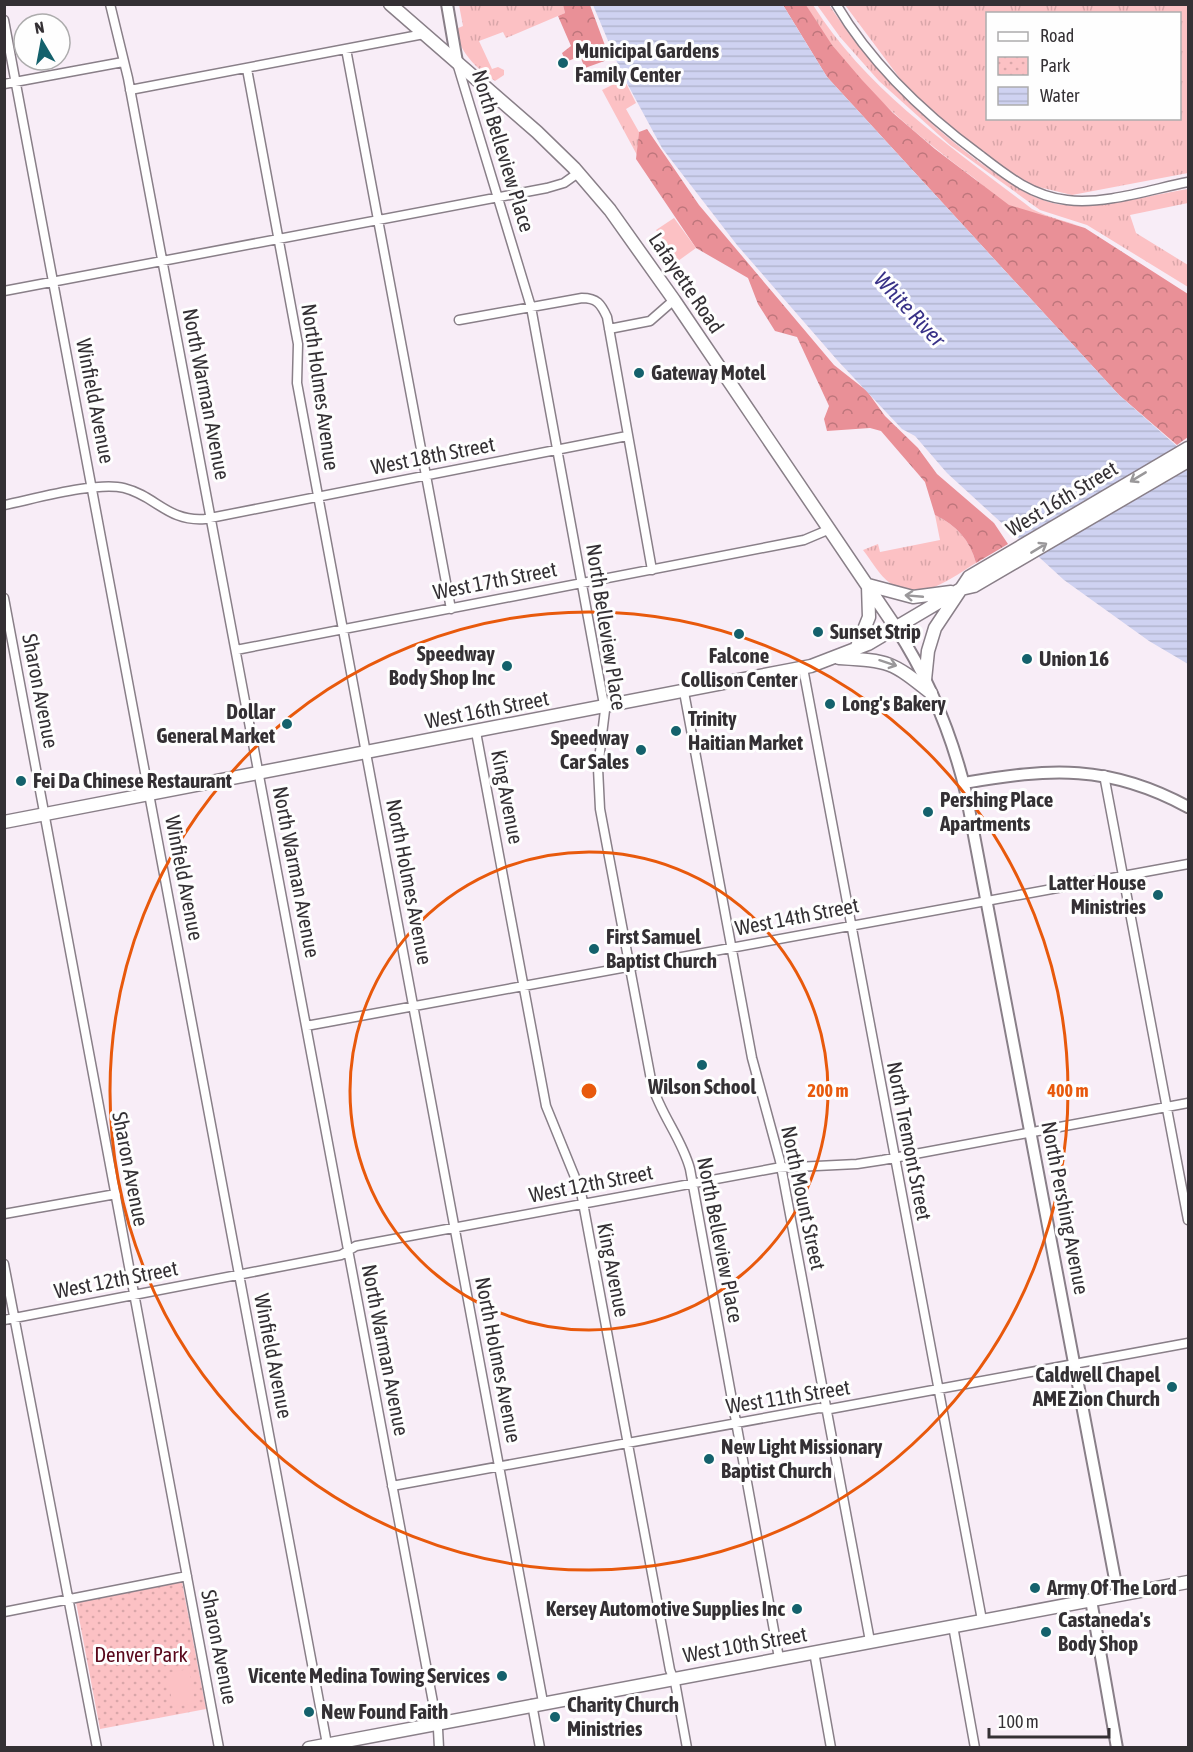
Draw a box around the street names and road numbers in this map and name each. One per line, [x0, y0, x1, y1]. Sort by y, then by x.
street label: North Belleview Place [468, 67, 540, 235]
street label: Lafayette Road [644, 228, 729, 337]
street label: North Holmes Avenue [297, 302, 345, 472]
street label: North Warman Avenue [179, 306, 235, 481]
street label: Winfield Avenue [72, 336, 120, 465]
street label: West 18th Street [369, 431, 497, 479]
street label: West 16th Street [1002, 456, 1121, 541]
street label: North Belleview Place [582, 542, 632, 712]
street label: West 17th Street [431, 556, 559, 604]
street label: Sharon Avenue [18, 632, 64, 750]
street label: West 16th Street [423, 685, 551, 733]
street label: King Avenue [487, 748, 529, 846]
street label: North Warman Avenue [269, 784, 325, 959]
street label: North Holmes Avenue [382, 797, 438, 967]
street label: Winfield Avenue [161, 813, 209, 942]
street label: West 14th Street [733, 892, 861, 940]
street label: North Tremont Street [883, 1059, 937, 1222]
street label: Sharon Avenue [108, 1110, 154, 1228]
street label: North Pershing Avenue [1037, 1119, 1095, 1296]
street label: North Mount Street [777, 1124, 831, 1272]
street label: North Belleview Place [693, 1155, 749, 1325]
street label: West 12th Street [527, 1159, 655, 1207]
street label: King Avenue [593, 1221, 635, 1319]
street label: West 12th Street [52, 1255, 180, 1303]
street label: North Warman Avenue [358, 1262, 414, 1437]
street label: North Holmes Avenue [471, 1275, 527, 1445]
street label: Winfield Avenue [250, 1291, 298, 1420]
street label: West 11th Street [724, 1374, 852, 1418]
street label: Sharon Avenue [197, 1588, 243, 1706]
street label: West 10th Street [681, 1621, 809, 1667]

